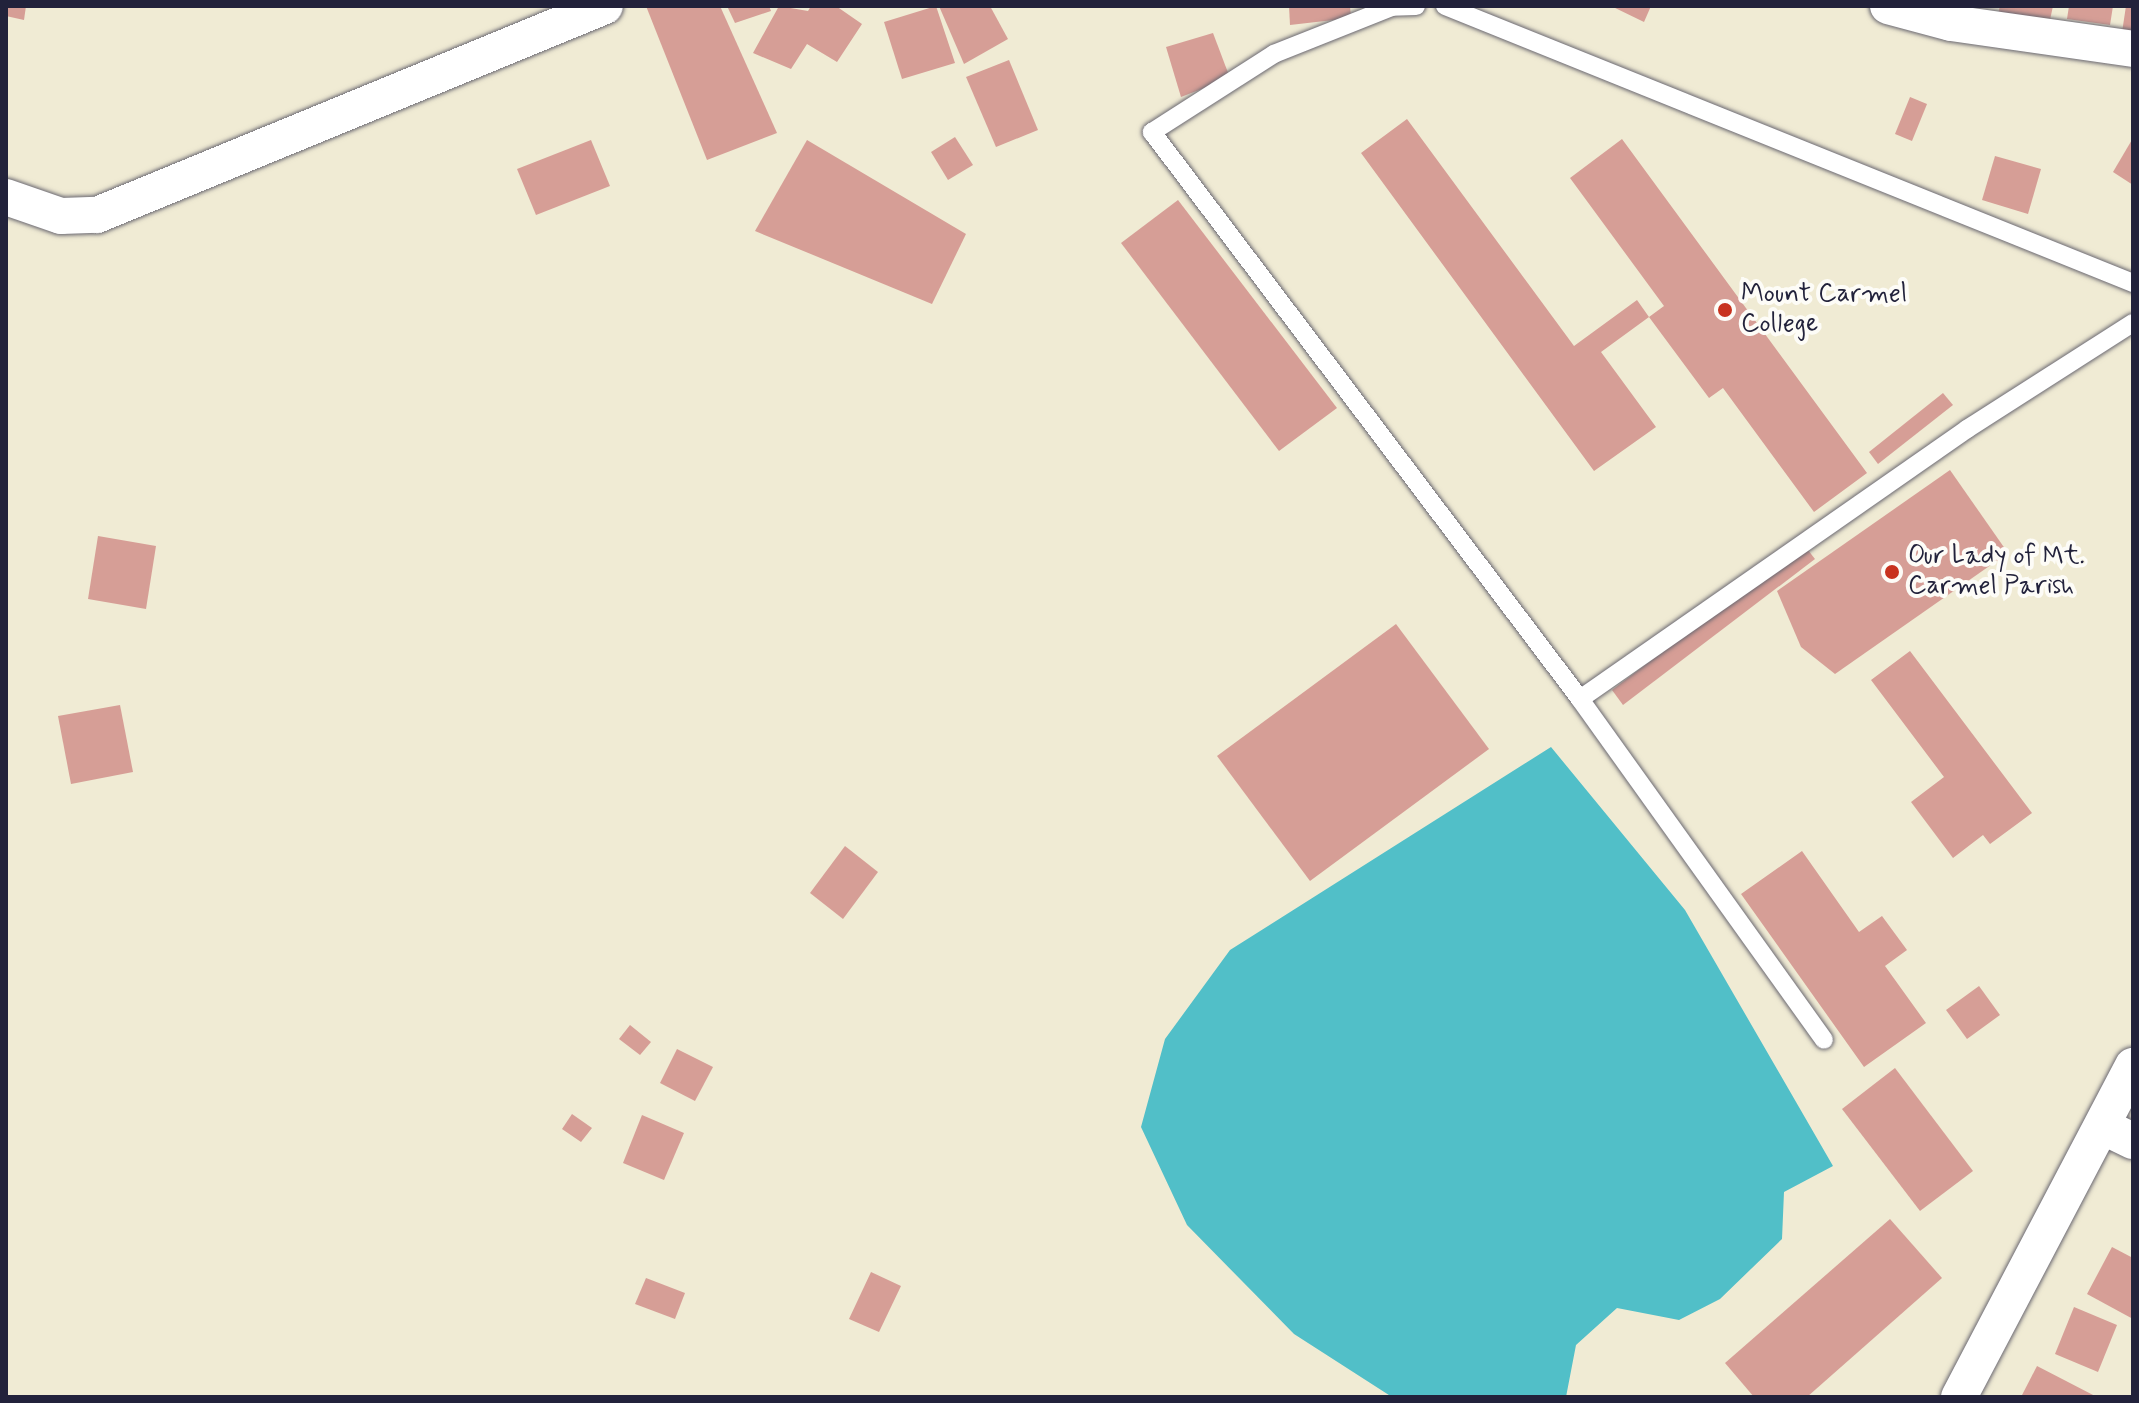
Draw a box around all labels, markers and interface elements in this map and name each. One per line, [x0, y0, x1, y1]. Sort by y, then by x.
place label: Mount Carmel College [1741, 279, 1907, 340]
marker: Mount Carmel College [1716, 301, 1734, 319]
place label: Our Lady of Mt. Carmel Parish [1908, 541, 2080, 602]
marker: Our Lady of Mt. Carmel Parish [1883, 563, 1901, 581]

